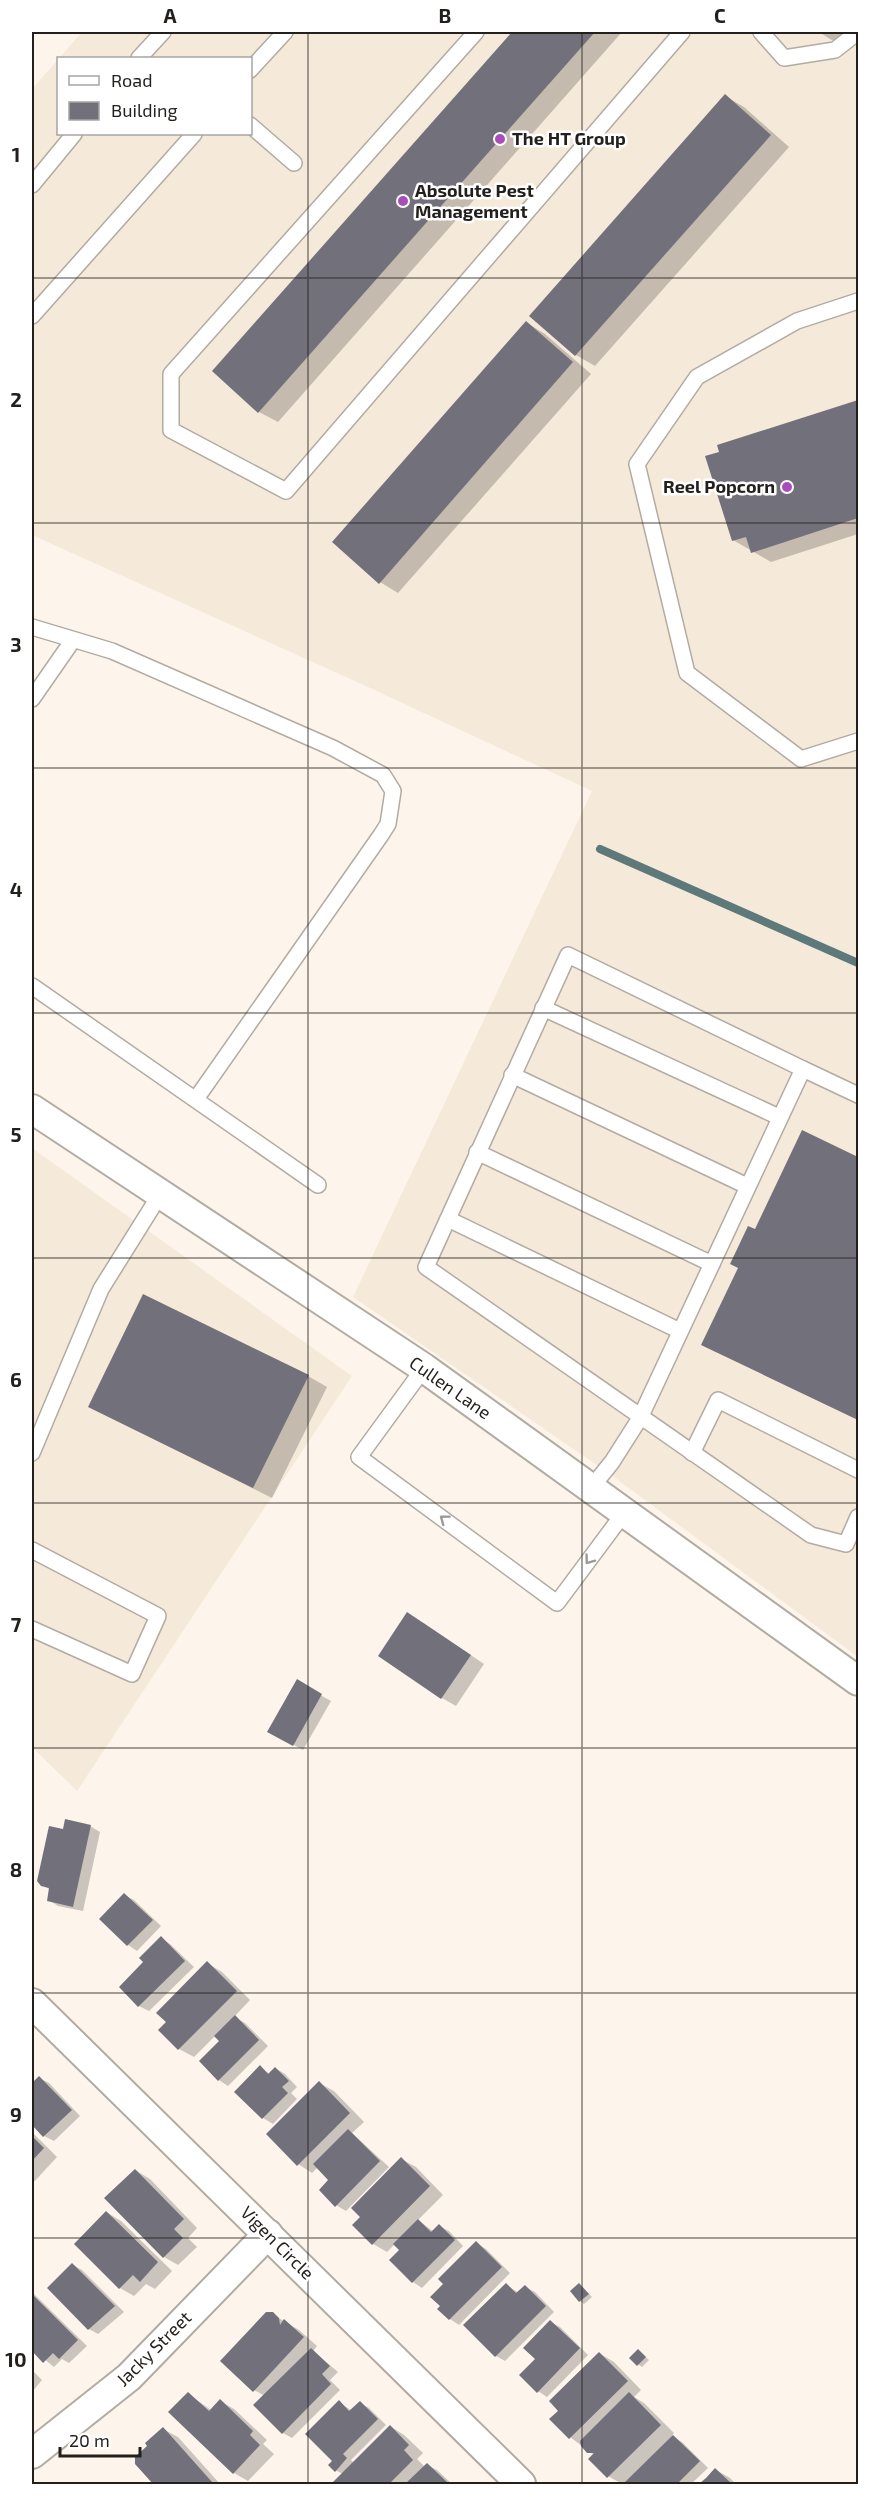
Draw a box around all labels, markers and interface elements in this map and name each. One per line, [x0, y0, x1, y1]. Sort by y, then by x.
text: A [163, 3, 177, 27]
text: B [439, 3, 451, 27]
text: C [714, 3, 726, 27]
legend [57, 57, 252, 135]
text: Road [111, 69, 152, 91]
text: Building [111, 99, 178, 121]
place label: The HT Group [512, 127, 626, 149]
marker: The HT Group [493, 132, 507, 146]
text: 1 [12, 142, 20, 166]
place label: Absolute Pest Management [415, 179, 534, 222]
marker: Absolute Pest Management [396, 194, 410, 208]
text: 2 [10, 387, 22, 411]
place label: Reel Popcorn [663, 475, 775, 497]
marker: Reel Popcorn [780, 480, 794, 494]
text: 3 [10, 632, 22, 656]
text: 4 [10, 877, 23, 901]
text: 5 [10, 1122, 22, 1146]
street label: Cullen Lane [406, 1351, 496, 1423]
text: 6 [10, 1367, 22, 1391]
one-way arrow [439, 1516, 450, 1527]
one-way arrow [585, 1553, 596, 1564]
text: 7 [11, 1612, 22, 1636]
text: 8 [10, 1857, 22, 1881]
text: 9 [10, 2102, 22, 2126]
street label: Vigen Circle [236, 2201, 319, 2284]
street label: Jacky Street [111, 2306, 196, 2390]
text: 10 [5, 2347, 27, 2371]
scale bar [60, 2420, 140, 2458]
text: 20 m [69, 2429, 110, 2451]

